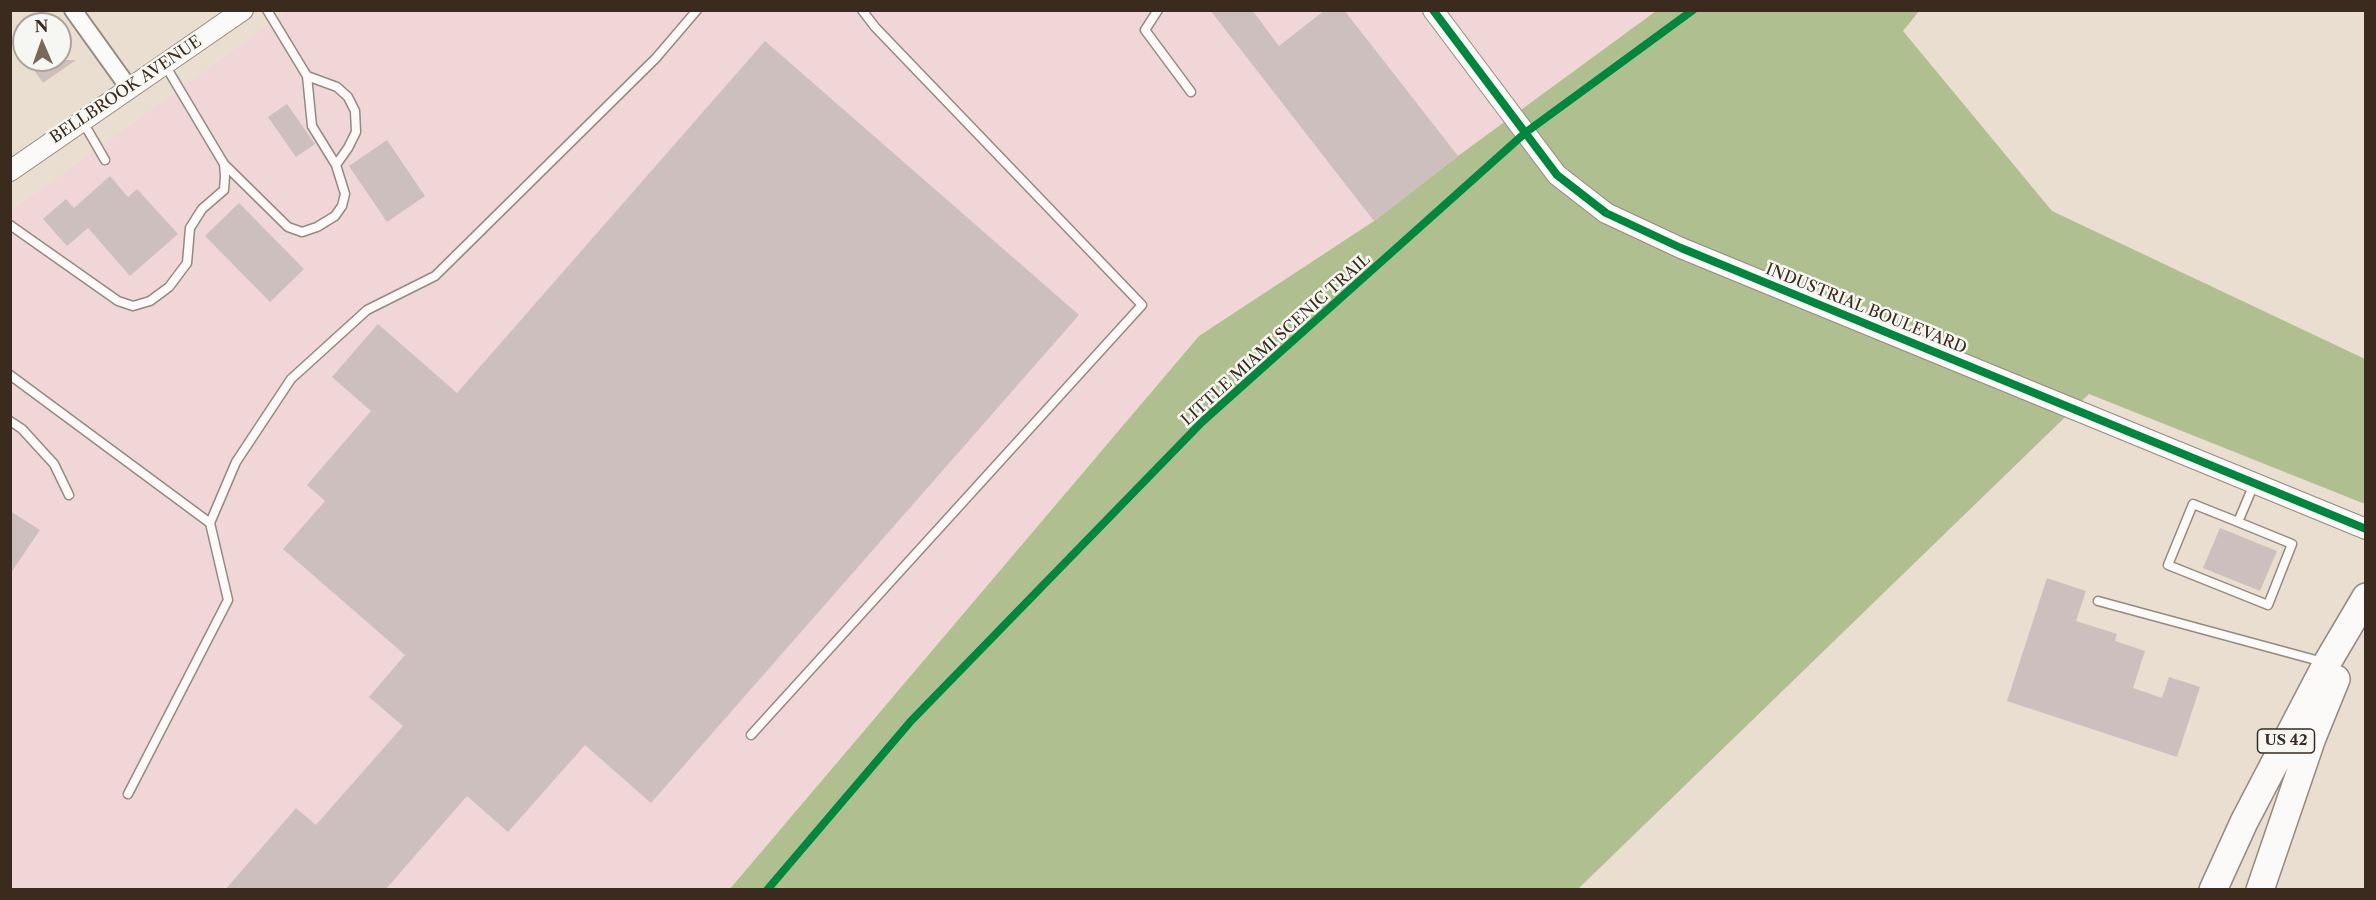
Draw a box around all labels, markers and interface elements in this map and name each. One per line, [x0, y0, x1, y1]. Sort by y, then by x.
north arrow [12, 12, 72, 72]
text: N [34, 16, 49, 36]
street label: BELLBROOK AVENUE [47, 32, 205, 148]
street label: LITTLE MIAMI SCENIC TRAIL [1178, 250, 1374, 430]
street label: INDUSTRIAL BOULEVARD [1763, 260, 1969, 358]
road number: US 42 [2258, 729, 2314, 753]

